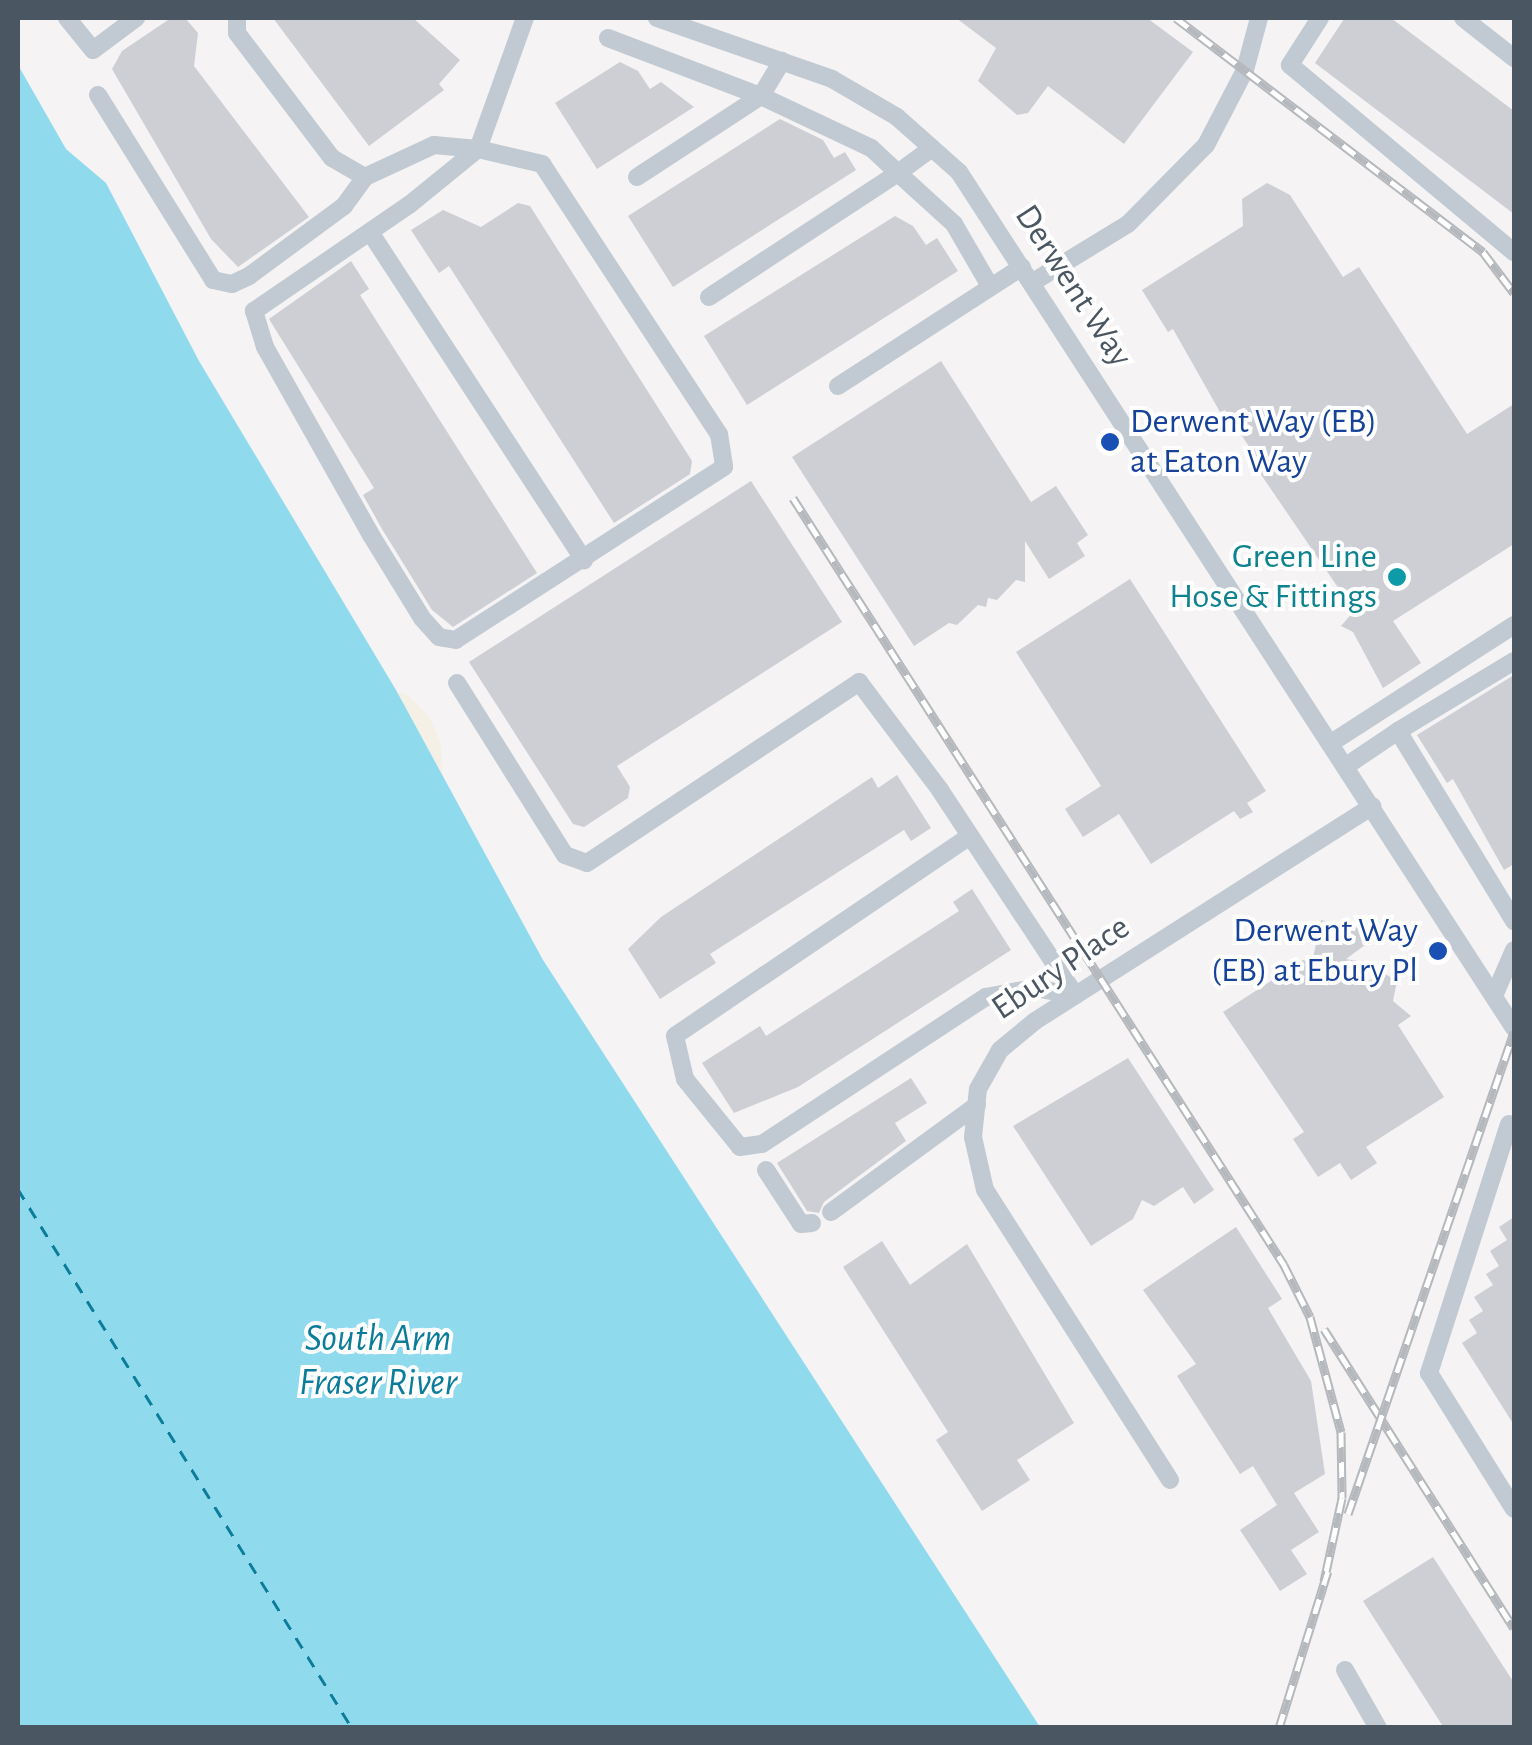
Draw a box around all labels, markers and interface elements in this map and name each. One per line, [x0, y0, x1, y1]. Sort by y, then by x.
street label: Derwent Way [1005, 197, 1141, 375]
place label: Derwent Way (EB) at Eaton Way [1130, 401, 1377, 483]
marker: Derwent Way (EB) at Eaton Way [1099, 431, 1121, 453]
place label: Green Line Hose & Fittings [1169, 536, 1377, 618]
marker: Green Line Hose & Fittings [1386, 566, 1408, 588]
street label: Ebury Place [984, 907, 1138, 1029]
place label: Derwent Way (EB) at Ebury Pl [1211, 910, 1418, 992]
marker: Derwent Way (EB) at Ebury Pl [1427, 940, 1449, 962]
water label: South Arm Fraser River [299, 1317, 457, 1406]

